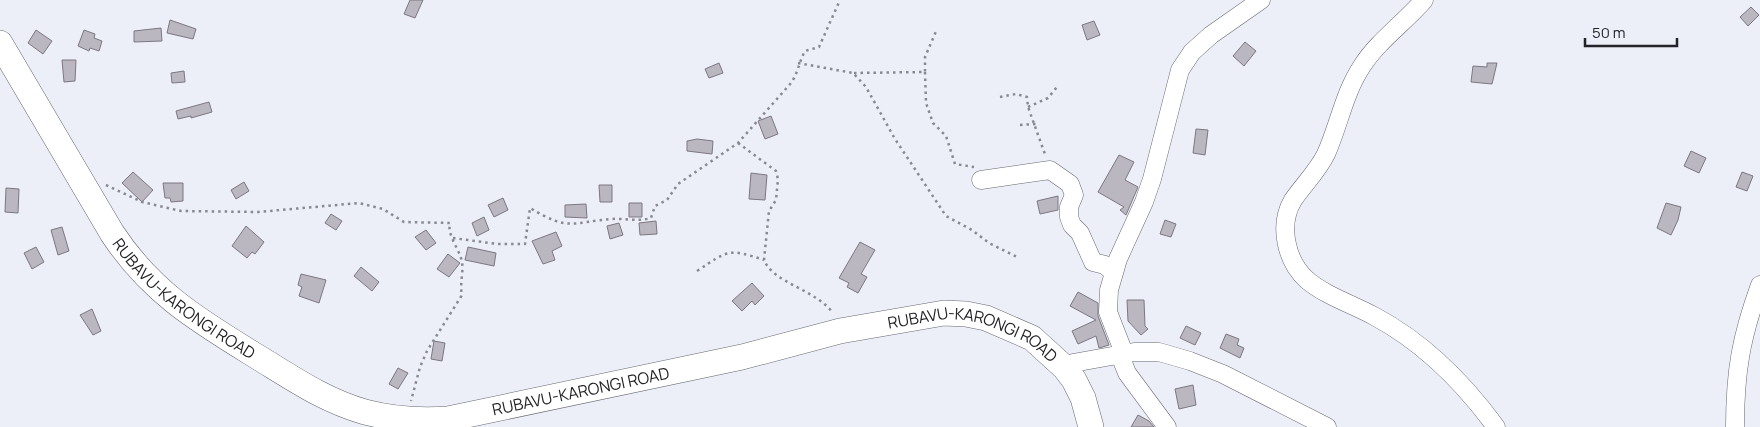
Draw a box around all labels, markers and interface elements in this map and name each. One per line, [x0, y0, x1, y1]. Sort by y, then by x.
scale bar [1585, 15, 1678, 47]
text: 50 m [1592, 22, 1626, 43]
street label: RUBAVU-KARONGI ROAD [108, 234, 260, 364]
street label: RUBAVU-KARONGI ROAD [886, 301, 1062, 367]
street label: RUBAVU-KARONGI ROAD [490, 362, 672, 420]

